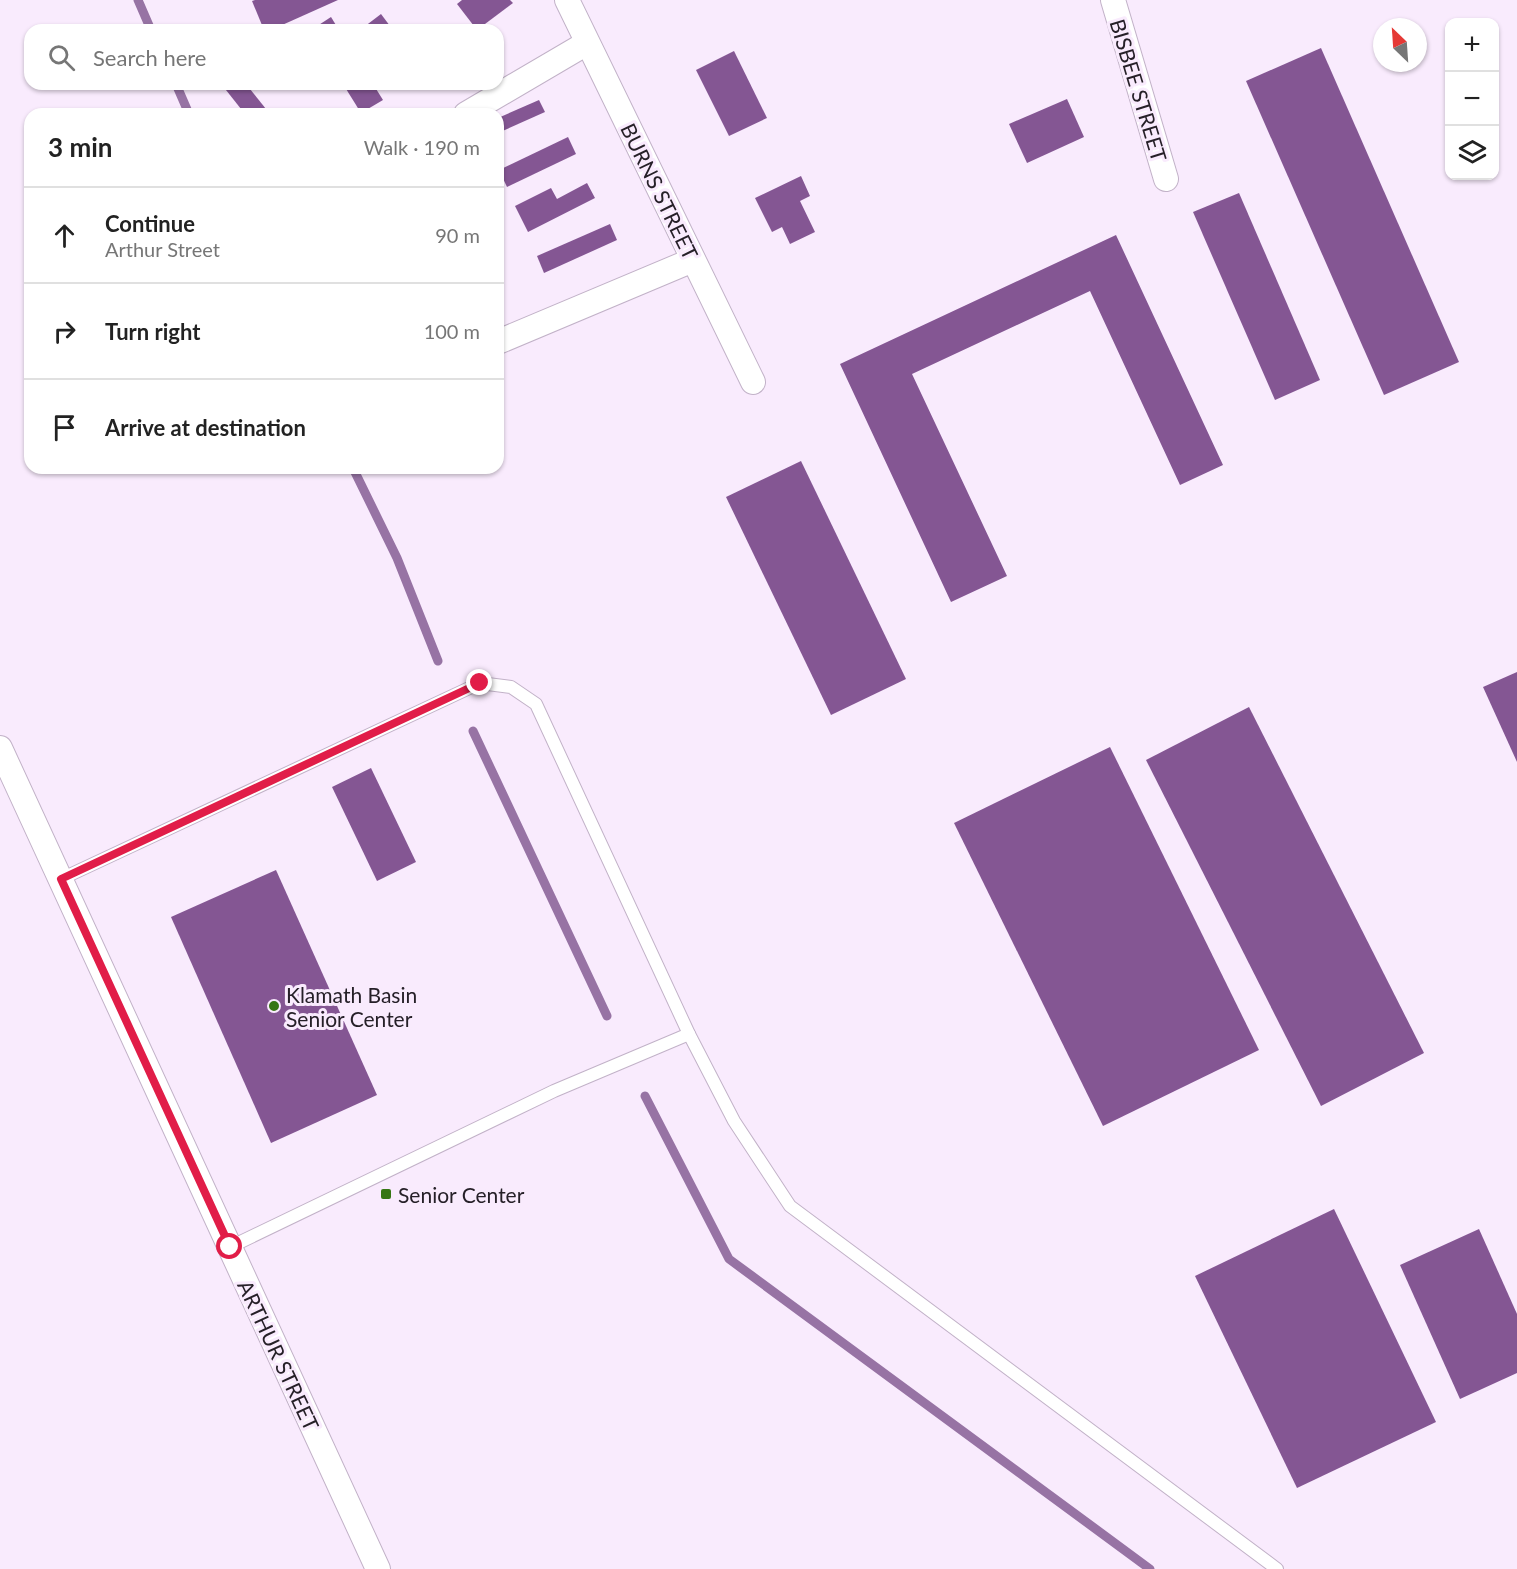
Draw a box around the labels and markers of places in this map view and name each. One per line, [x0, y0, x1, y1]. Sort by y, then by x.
place label: Klamath Basin Senior Center [286, 982, 417, 1031]
marker: Klamath Basin Senior Center [267, 999, 281, 1013]
place label: Senior Center [398, 1182, 525, 1207]
marker: Senior Center [379, 1187, 393, 1201]

